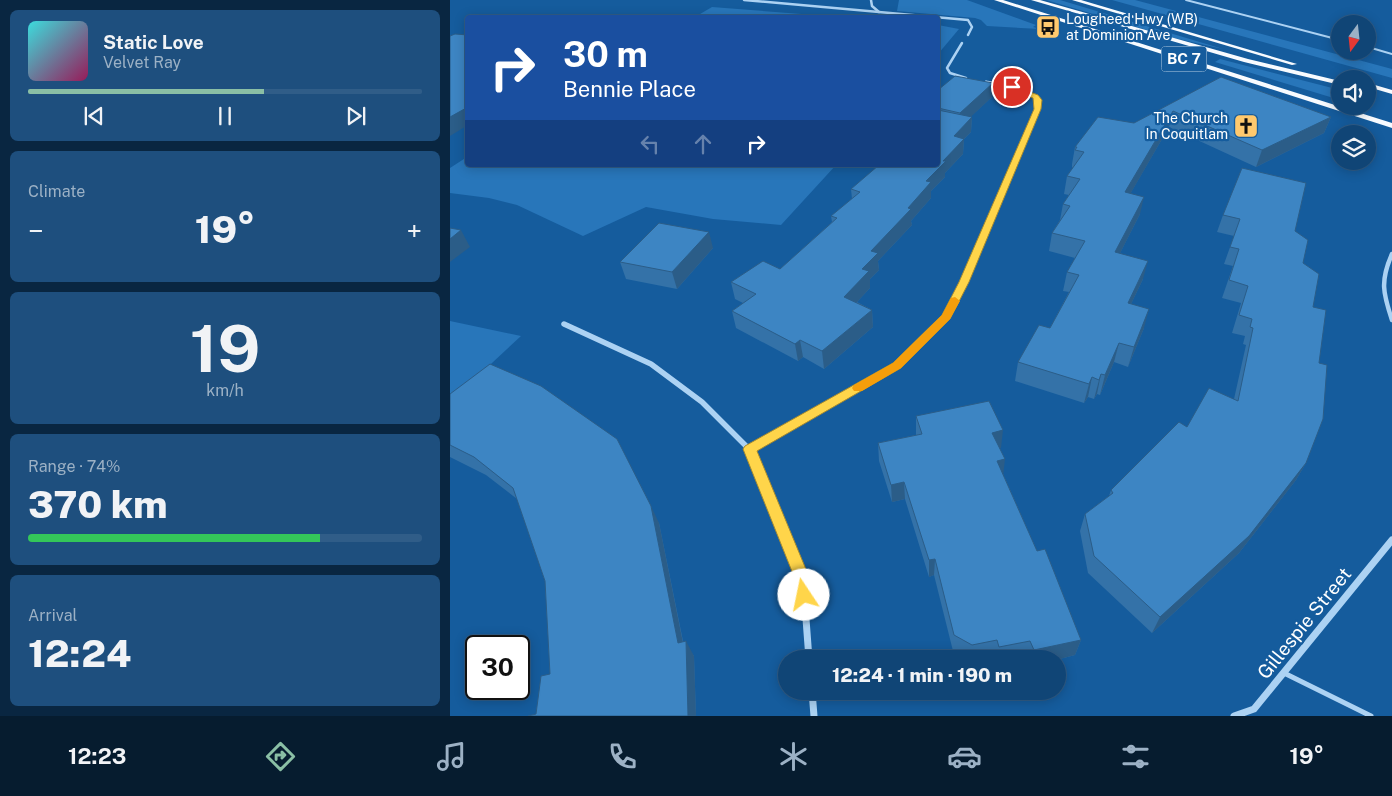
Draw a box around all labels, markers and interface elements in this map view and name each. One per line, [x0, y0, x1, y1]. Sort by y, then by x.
place label: Lougheed Hwy (WB) at Dominion Ave [1066, 11, 1198, 43]
bus stop icon: Lougheed Hwy (WB) at Dominion Ave [1035, 14, 1061, 40]
north arrow [1331, 15, 1376, 60]
map controls [1331, 15, 1376, 170]
text: Static Love [103, 31, 204, 53]
text: 30 m [563, 34, 648, 75]
icon: right [480, 35, 545, 100]
road number: BC 7 [1162, 46, 1206, 72]
text: Velvet Ray [103, 53, 181, 72]
pin [991, 66, 1033, 108]
button: sound [1331, 70, 1376, 115]
icon: arrive [998, 73, 1026, 101]
text: Bennie Place [563, 76, 696, 102]
icon: previous [80, 102, 108, 130]
icon: pause [211, 102, 239, 130]
icon: next [342, 102, 370, 130]
place label: The Church In Coquitlam [1146, 110, 1228, 142]
church icon: The Church In Coquitlam [1233, 113, 1259, 139]
button: layers [1331, 125, 1376, 170]
icon: left [636, 130, 664, 158]
icon: ahead [689, 130, 717, 158]
icon: right [742, 130, 770, 158]
text: Climate [28, 182, 85, 201]
text: 19° [195, 207, 255, 252]
text: − [28, 214, 44, 247]
text: + [406, 214, 422, 247]
text: 19 [190, 310, 260, 387]
text: km/h [206, 381, 244, 400]
text: Range · 74% [28, 457, 120, 476]
text: 370 km [28, 482, 168, 527]
street label: Gillespie Street [1252, 563, 1356, 683]
position arrow [777, 568, 829, 620]
text: Arrival [28, 606, 77, 625]
text: 12:24 [28, 631, 131, 676]
speed limit sign: 30 [465, 635, 530, 700]
text: 12:24 · 1 min · 190 m [832, 664, 1012, 686]
icon: directions [263, 739, 298, 774]
icon: music [434, 739, 469, 774]
icon: phone [605, 739, 640, 774]
icon: climate [776, 739, 811, 774]
icon: car [947, 739, 982, 774]
icon: filters [1118, 739, 1153, 774]
text: 12:23 [68, 743, 126, 769]
text: 19° [1290, 743, 1324, 769]

